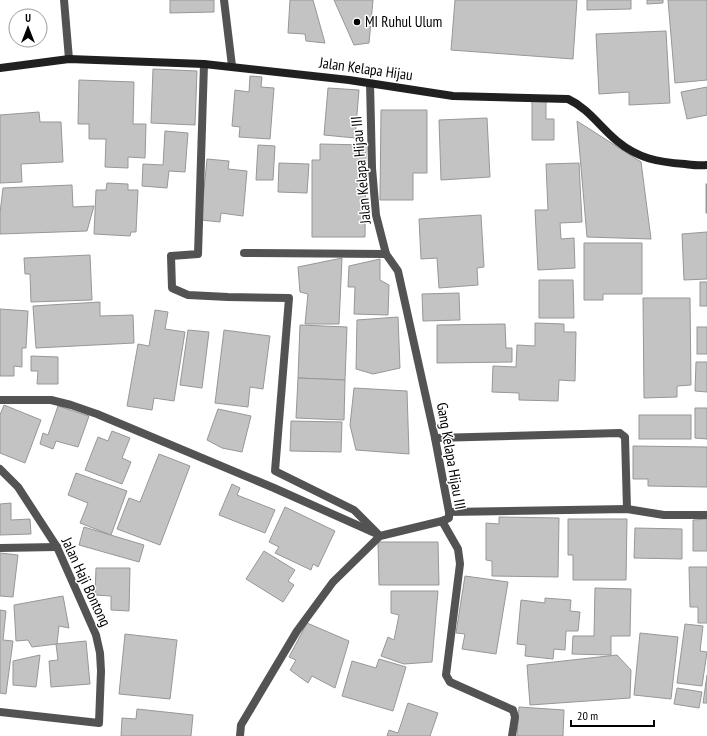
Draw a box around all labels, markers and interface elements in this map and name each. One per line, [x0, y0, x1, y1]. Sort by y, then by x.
north arrow [8, 8, 48, 48]
text: U [25, 11, 31, 25]
place label: MI Ruhul Ulum [365, 12, 442, 31]
marker: MI Ruhul Ulum [352, 17, 362, 27]
street label: Jalan Kelapa Hijau [317, 52, 414, 84]
street label: Jalan Kelapa Hijau III [346, 116, 375, 226]
street label: Gang Kelapa Hijau III [433, 401, 470, 511]
street label: Jalan Haji Bontong [57, 533, 115, 629]
scale bar [571, 702, 654, 728]
text: 20 m [577, 708, 598, 723]

